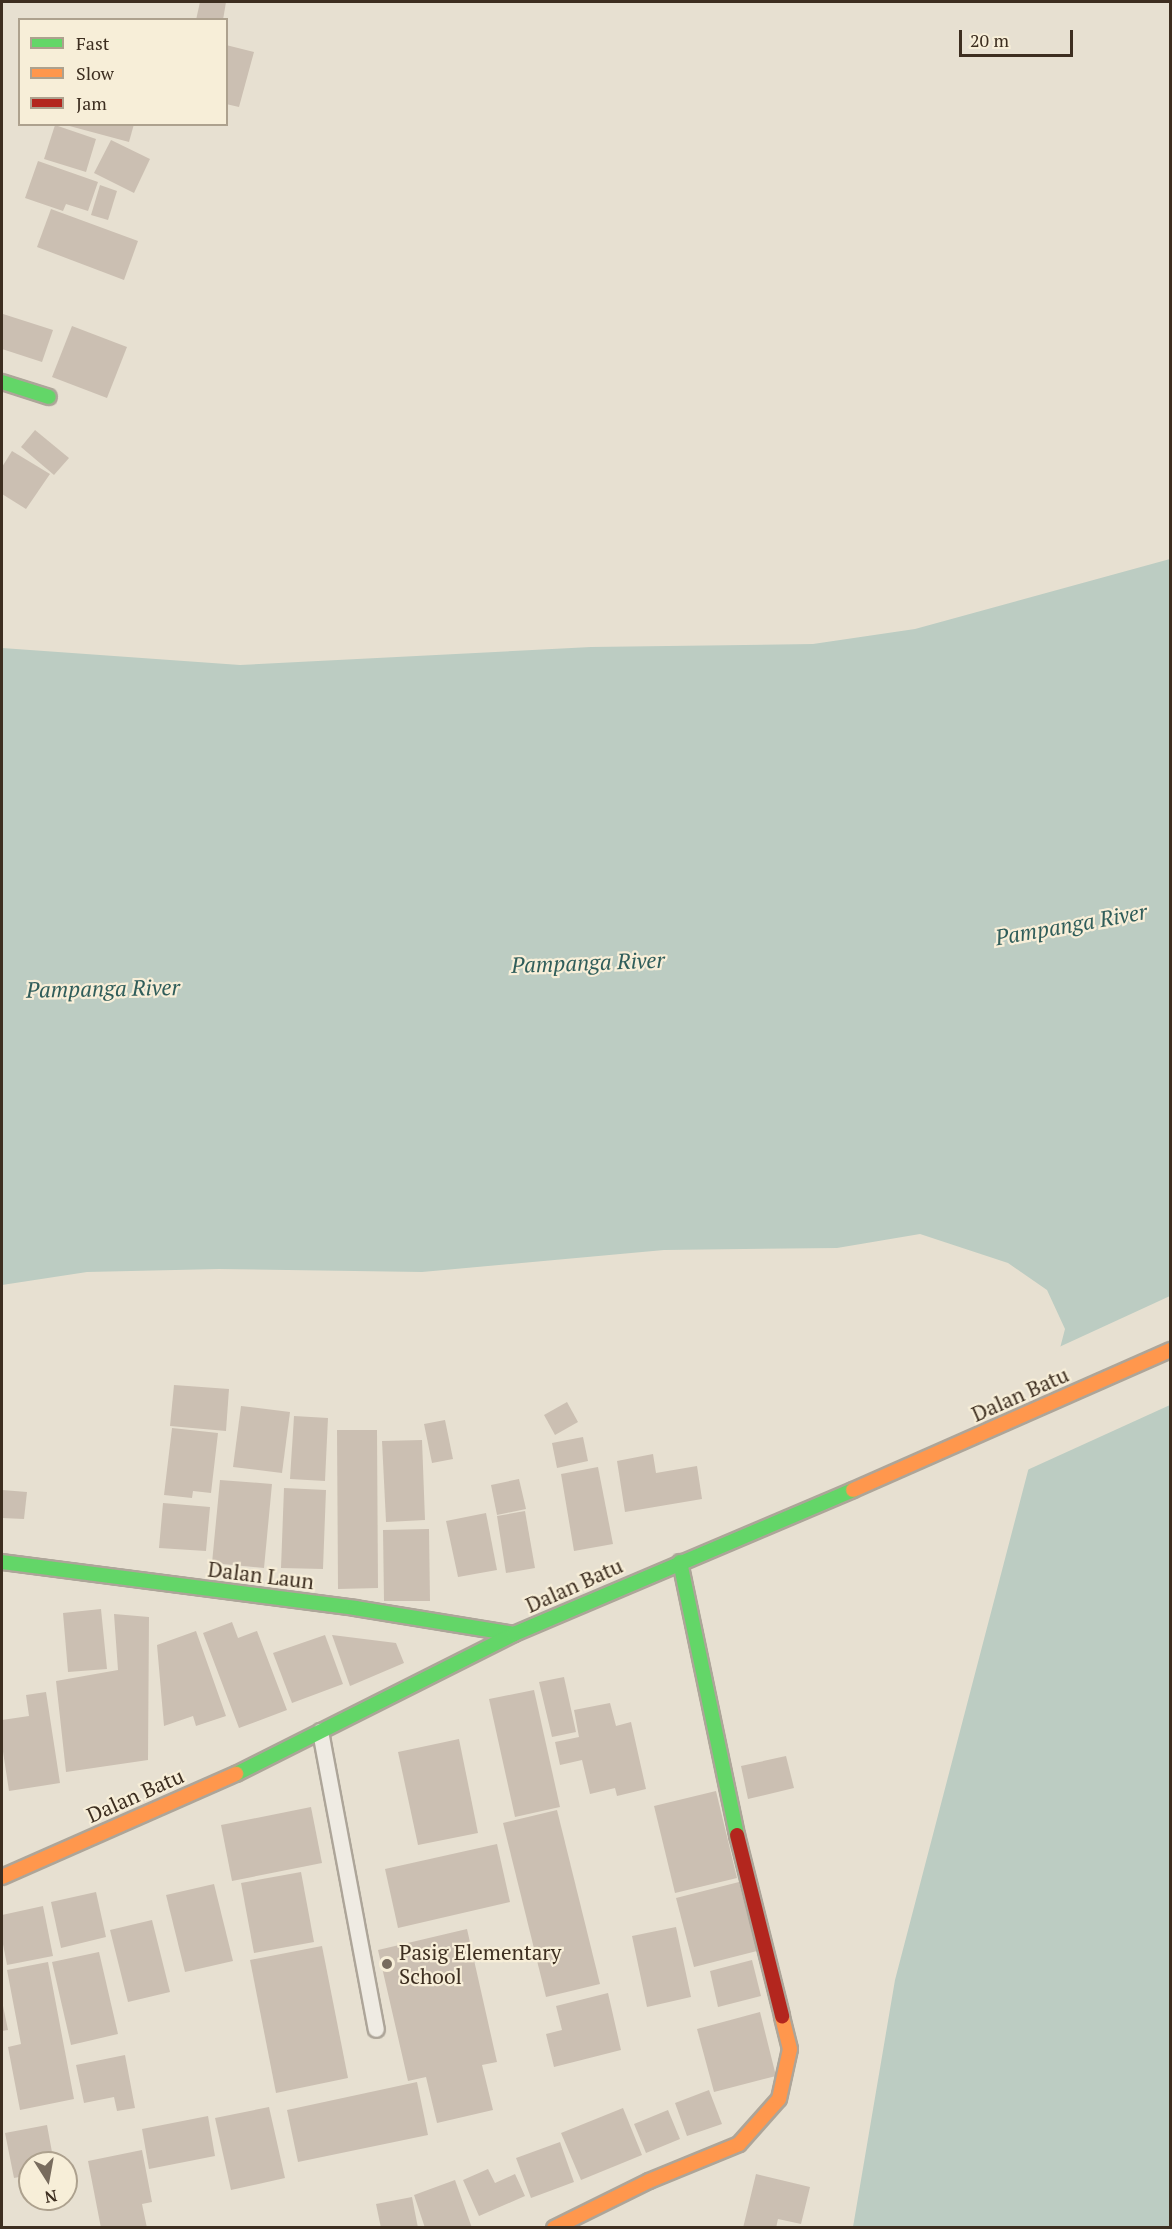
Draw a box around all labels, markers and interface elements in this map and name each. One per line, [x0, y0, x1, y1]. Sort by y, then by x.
legend [18, 18, 228, 126]
scale bar [962, 18, 1076, 56]
text: 20 m [970, 28, 1009, 52]
text: Fast [76, 31, 109, 55]
text: Slow [76, 61, 114, 85]
text: Jam [76, 91, 107, 115]
water label: Pampanga River [993, 898, 1149, 950]
water label: Pampanga River [511, 946, 665, 978]
water label: Pampanga River [26, 973, 180, 1003]
street label: Dalan Batu [968, 1361, 1072, 1427]
street label: Dalan Batu [522, 1552, 626, 1618]
street label: Dalan Laun [207, 1556, 315, 1594]
street label: Dalan Batu [83, 1762, 187, 1828]
place label: Pasig Elementary School [399, 1939, 561, 1989]
marker: Pasig Elementary School [380, 1957, 394, 1971]
north arrow [18, 2151, 78, 2211]
text: N [43, 2185, 59, 2209]

